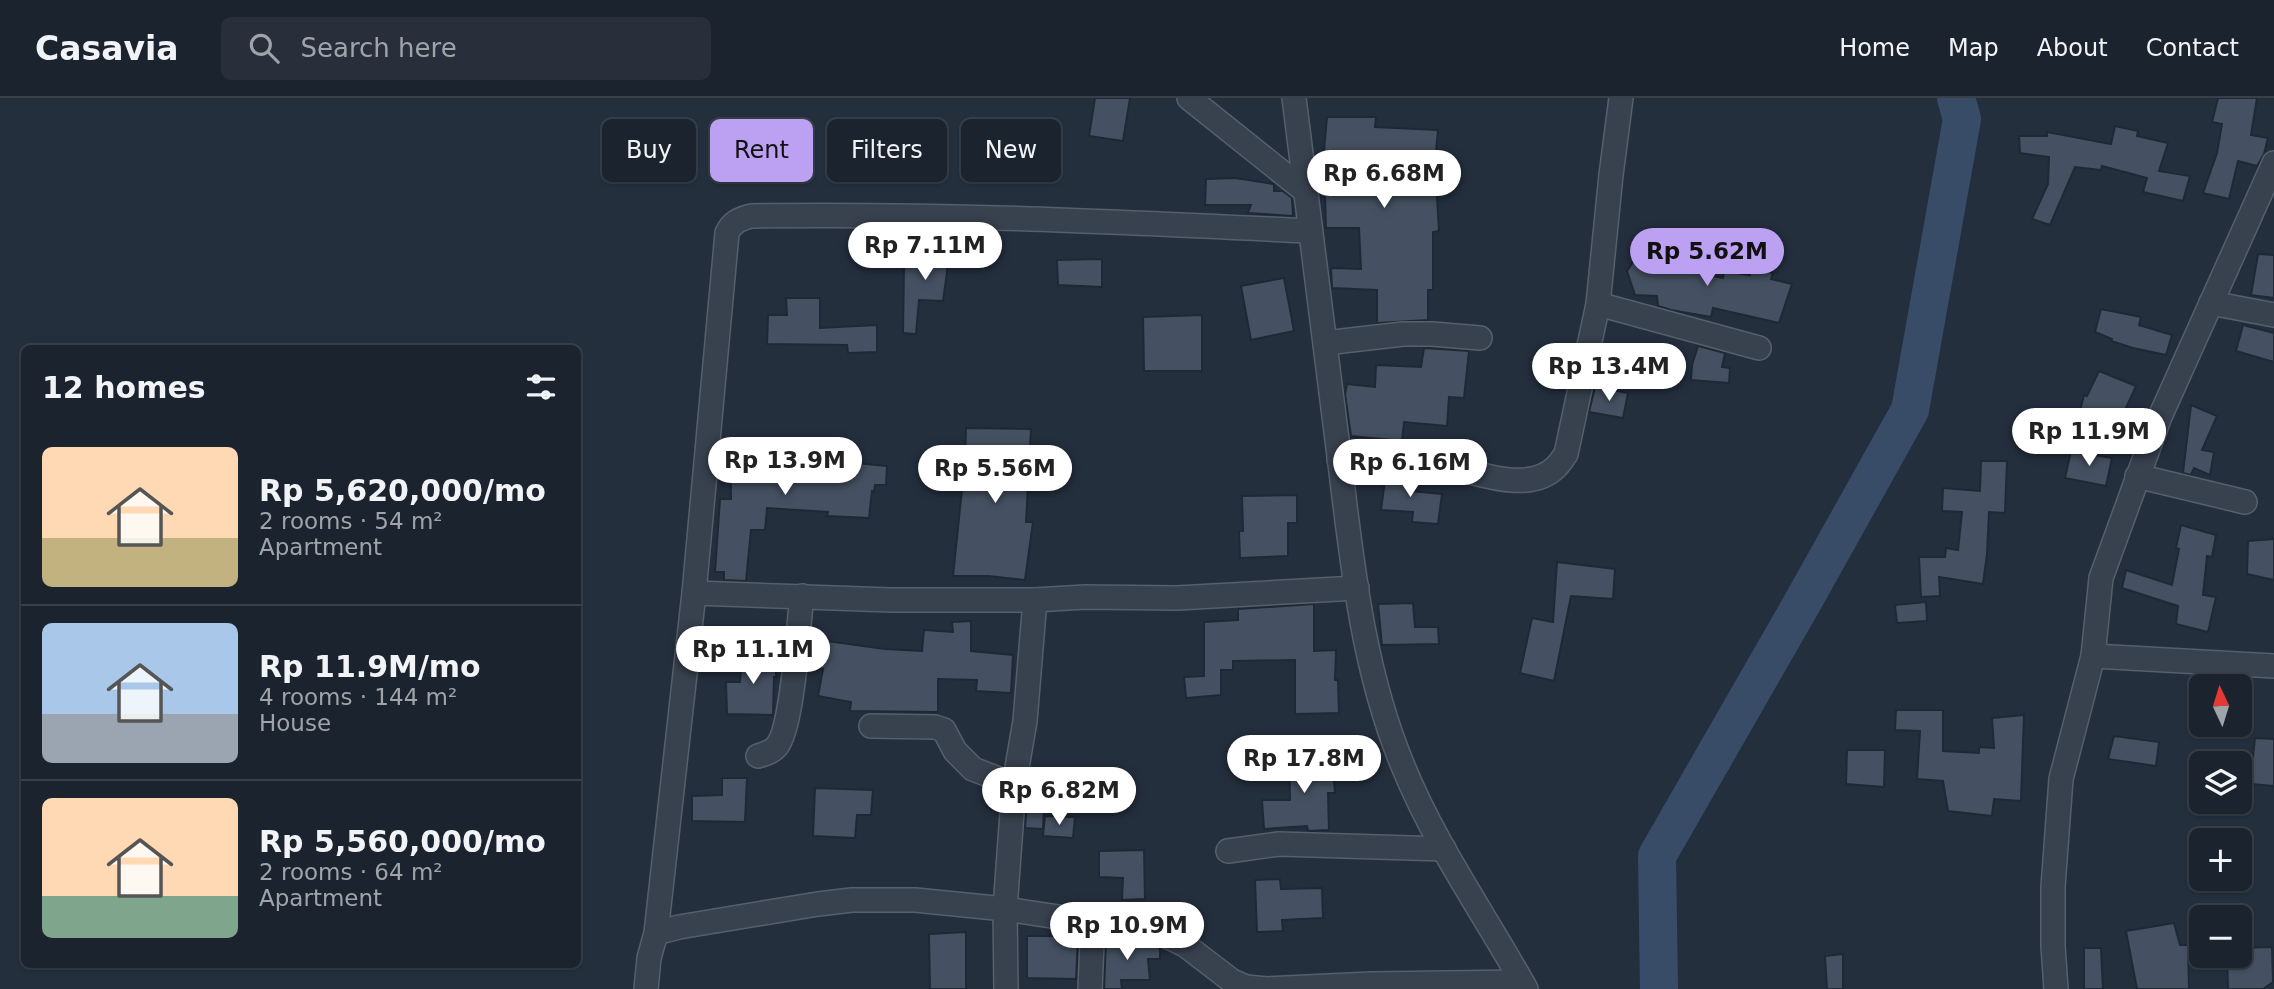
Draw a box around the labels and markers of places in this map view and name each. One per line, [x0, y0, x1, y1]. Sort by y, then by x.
pin: Rp 6.68M [1312, 150, 1456, 210]
pin: Rp 7.11M [853, 222, 997, 282]
pin: Rp 5.62M [1635, 228, 1779, 288]
pin: Rp 13.4M [1537, 344, 1681, 403]
pin: Rp 11.9M [2017, 408, 2161, 468]
pin: Rp 13.9M [713, 438, 857, 497]
pin: Rp 6.16M [1338, 440, 1482, 499]
pin: Rp 5.56M [923, 446, 1067, 505]
pin: Rp 11.1M [681, 626, 825, 686]
pin: Rp 17.8M [1232, 736, 1376, 795]
pin: Rp 6.82M [987, 768, 1131, 827]
pin: Rp 10.9M [1055, 902, 1199, 962]

